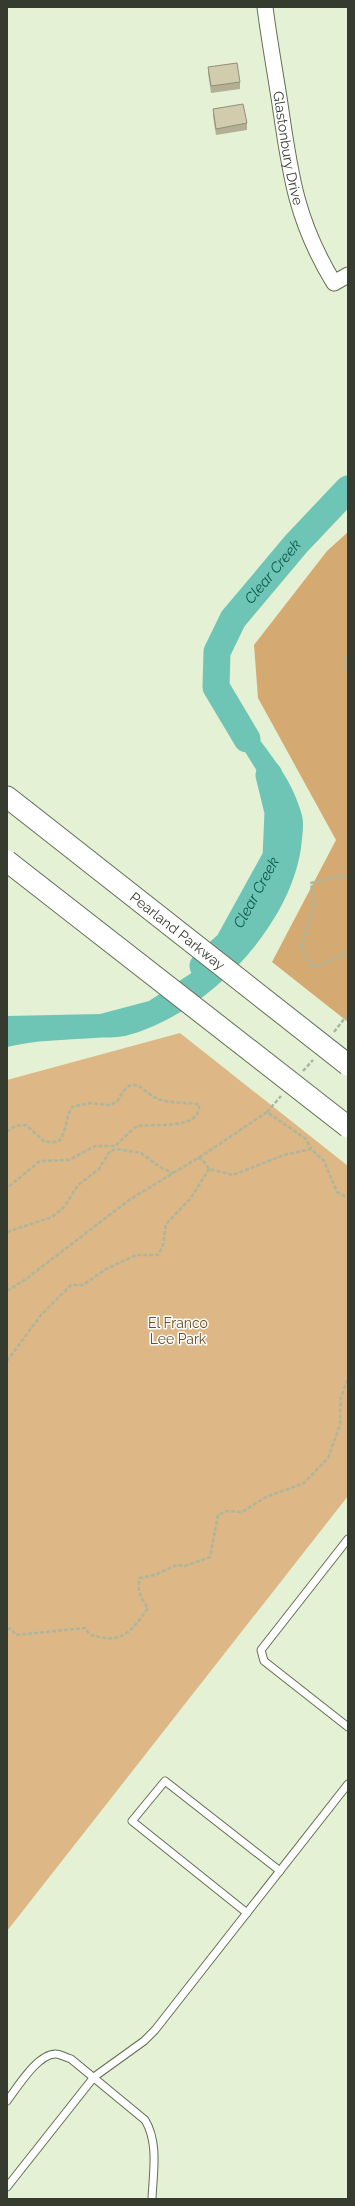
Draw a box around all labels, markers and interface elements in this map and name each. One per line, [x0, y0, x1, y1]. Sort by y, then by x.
street label: Glastonbury Drive [270, 90, 307, 207]
water label: Clear Creek [241, 536, 305, 607]
water label: Clear Creek [230, 854, 283, 931]
street label: Pearland Parkway [127, 889, 228, 973]
park label: El Franco Lee Park [148, 1315, 208, 1347]

